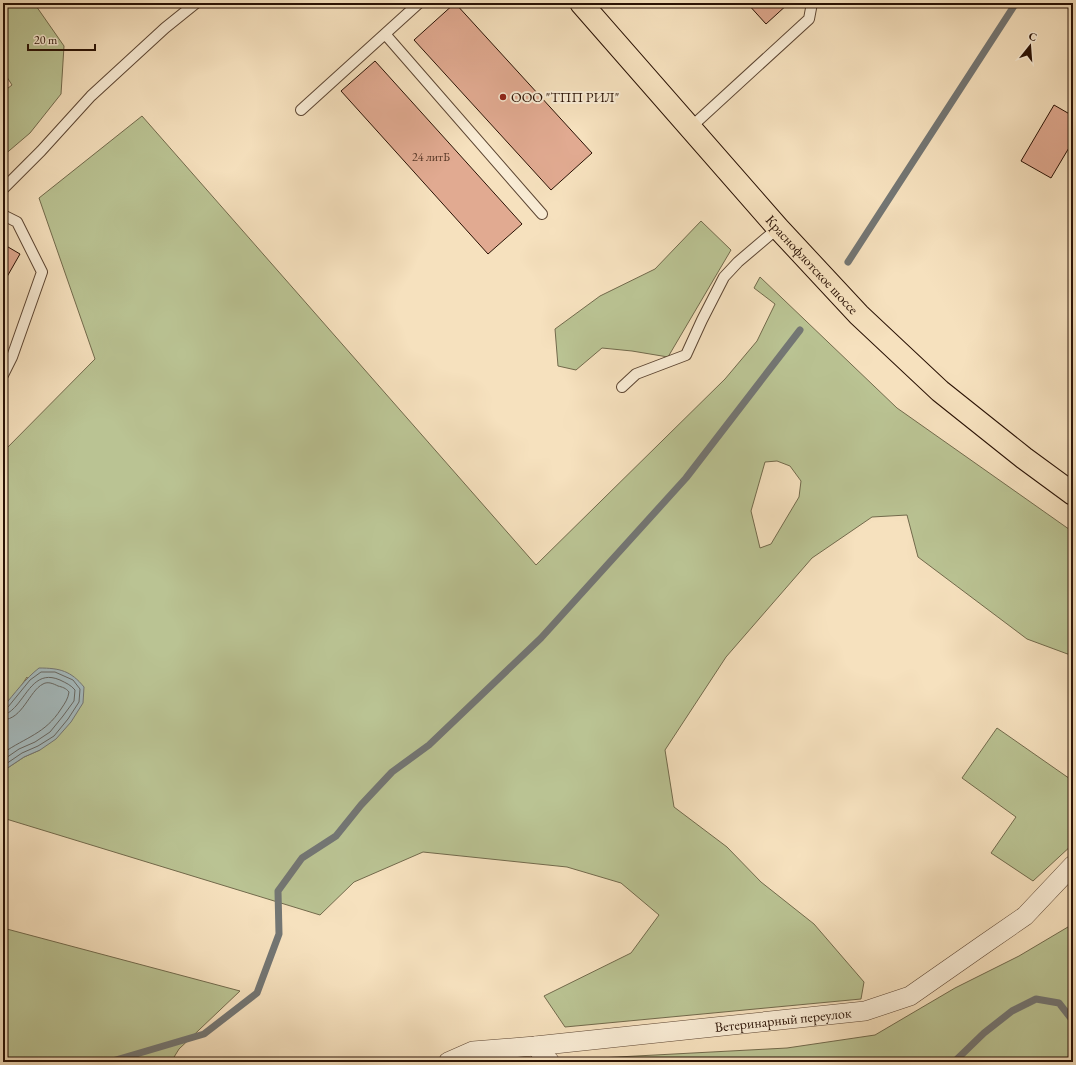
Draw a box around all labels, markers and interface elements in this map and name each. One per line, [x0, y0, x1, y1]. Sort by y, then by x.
scale bar [28, 26, 95, 52]
north arrow [1010, 26, 1050, 66]
text: С [1027, 29, 1039, 44]
text: 20 m [34, 32, 58, 48]
place label: ООО "ТПП РИЛ" [511, 88, 619, 106]
marker: ООО "ТПП РИЛ" [498, 92, 508, 102]
house number: 24 литБ [412, 149, 450, 165]
street label: Краснофлотское шоссе [762, 211, 863, 318]
street label: Ветеринарный переулок [714, 1003, 853, 1036]

